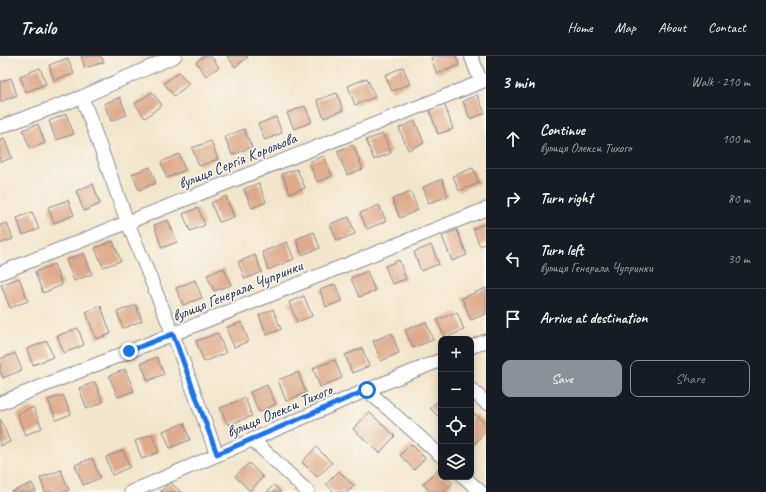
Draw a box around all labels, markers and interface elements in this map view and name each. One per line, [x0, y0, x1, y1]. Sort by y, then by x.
text: Trailo [20, 16, 56, 40]
text: Home [567, 19, 593, 36]
text: Map [615, 19, 636, 36]
text: About [658, 19, 686, 36]
text: Contact [708, 19, 746, 36]
text: 3 min [502, 72, 535, 93]
text: Walk · 210 m [691, 74, 750, 90]
text: Continue [540, 121, 585, 140]
street label: вулиця Сергія Корольова [175, 128, 301, 194]
icon: ahead [502, 128, 524, 150]
text: 100 m [722, 131, 750, 147]
text: вулиця Олекси Тихого [540, 140, 632, 156]
icon: right [502, 188, 524, 210]
text: Turn right [540, 189, 593, 208]
text: 80 m [728, 191, 750, 207]
text: Turn left [540, 241, 583, 260]
icon: left [502, 248, 524, 270]
text: 30 m [728, 251, 750, 267]
street label: вулиця Генерала Чупринки [169, 255, 306, 326]
text: вулиця Генерала Чупринки [540, 260, 653, 276]
icon: arrive [502, 308, 524, 330]
text: Arrive at destination [540, 309, 647, 328]
map controls [438, 336, 474, 480]
button: + [438, 336, 474, 372]
route end [120, 342, 138, 360]
button: Save [502, 360, 622, 397]
button: Share [630, 360, 750, 397]
button: − [438, 372, 474, 408]
street label: вулиця Олекси Тихого [224, 379, 337, 442]
route start [358, 381, 376, 399]
button: locate [438, 408, 474, 444]
button: layers [438, 444, 474, 480]

